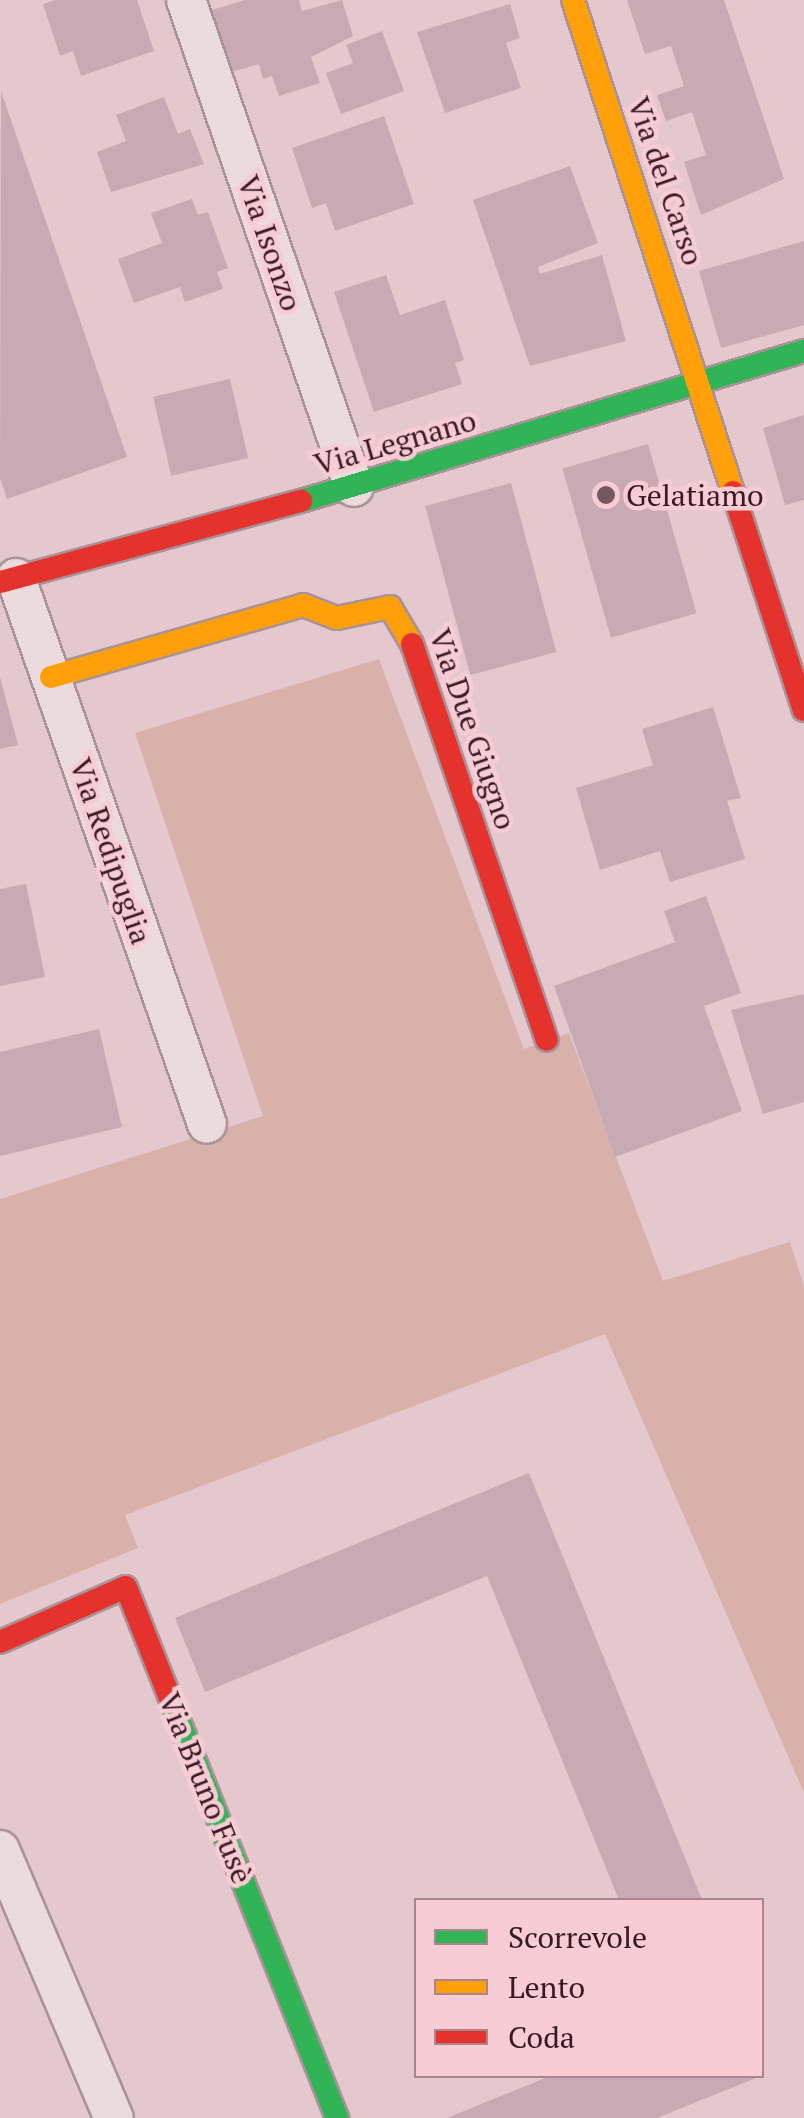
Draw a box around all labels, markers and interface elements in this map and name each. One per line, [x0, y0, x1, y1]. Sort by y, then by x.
street label: Via del Carso [620, 92, 712, 270]
street label: Via Isonzo [230, 171, 310, 315]
street label: Via Legnano [310, 402, 480, 482]
place label: Gelatiamo [626, 477, 764, 513]
marker: Gelatiamo [595, 484, 617, 506]
street label: Via Due Giugno [422, 624, 524, 834]
street label: Via Redipuglia [62, 753, 160, 949]
street label: Via Bruno Fusè [151, 1687, 261, 1889]
legend [414, 1898, 764, 2078]
text: Scorrevole [508, 1917, 647, 1957]
text: Lento [508, 1967, 585, 2007]
text: Coda [508, 2017, 575, 2057]

